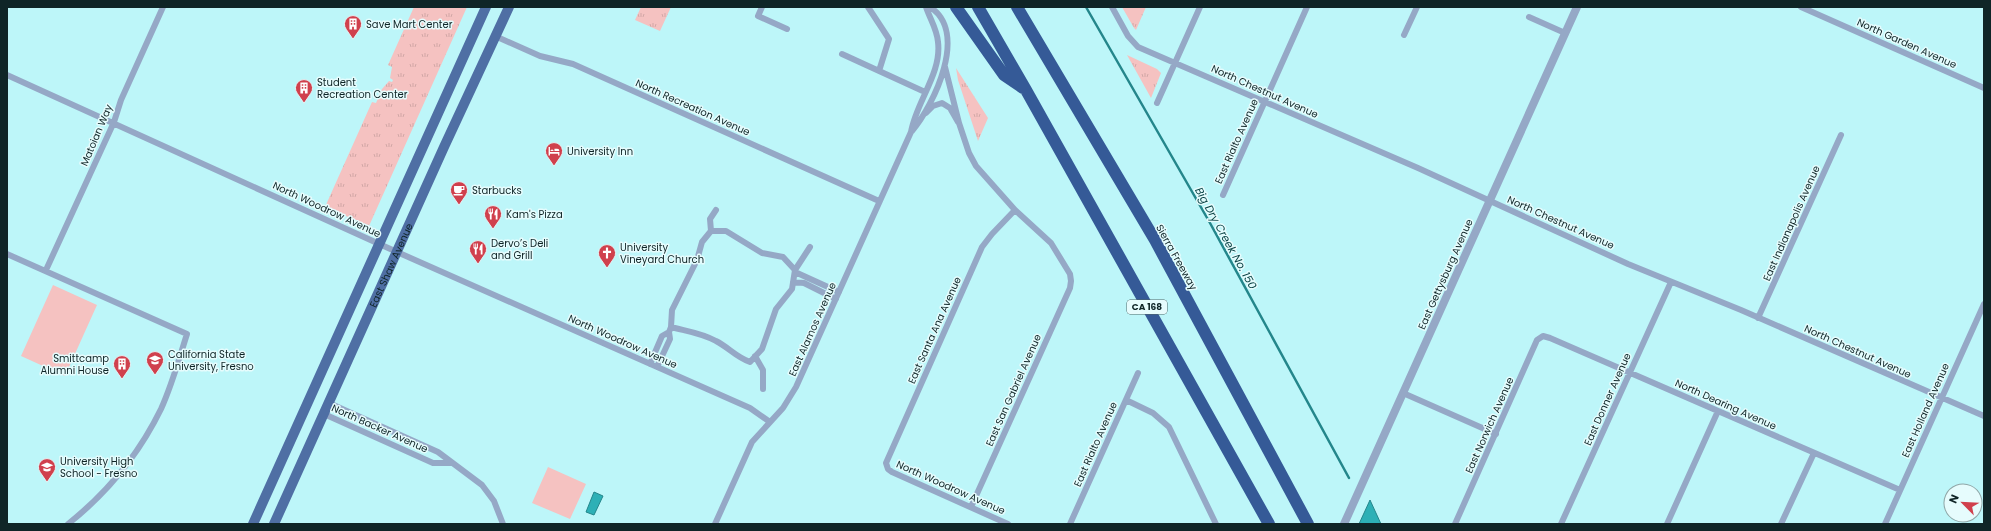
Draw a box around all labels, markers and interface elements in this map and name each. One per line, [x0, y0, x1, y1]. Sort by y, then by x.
building icon: Save Mart Center [343, 14, 363, 39]
street label: North Garden Avenue [1855, 15, 1959, 72]
place label: Save Mart Center [366, 17, 453, 32]
street label: North Chestnut Avenue [1209, 61, 1321, 122]
place label: Student Recreation Center [317, 75, 408, 102]
street label: North Recreation Avenue [633, 75, 753, 140]
building icon: Student Recreation Center [294, 78, 314, 103]
street label: East Rialto Avenue [1211, 96, 1262, 186]
street label: Matoian Way [77, 102, 116, 168]
hotel icon: University Inn [544, 141, 564, 166]
place label: University Inn [567, 144, 633, 159]
street label: East Indianapolis Avenue [1759, 163, 1824, 283]
street label: North Woodrow Avenue [270, 178, 383, 241]
cafe icon: Starbucks [449, 180, 469, 205]
place label: Starbucks [472, 183, 522, 198]
water label: Big Dry Creek No. 150 [1191, 184, 1261, 292]
street label: North Chestnut Avenue [1505, 192, 1617, 253]
restaurant icon: Kam's Pizza [483, 204, 503, 229]
place label: Kam's Pizza [506, 207, 563, 222]
street label: East Gettysburg Avenue [1414, 217, 1477, 332]
street label: East Shaw Avenue [366, 221, 417, 310]
street label: Sierra Freeway [1152, 222, 1201, 293]
place label: Dervo’s Deli and Grill [491, 236, 548, 263]
restaurant icon: Dervo’s Deli and Grill [468, 239, 488, 264]
place label: University Vineyard Church [620, 240, 704, 267]
church icon: University Vineyard Church [597, 243, 617, 268]
street label: East Santa Ana Avenue [904, 274, 965, 386]
street label: East Alamos Avenue [785, 280, 840, 379]
road number: CA 168 [1127, 300, 1167, 314]
street label: North Woodrow Avenue [566, 311, 680, 372]
street label: North Chestnut Avenue [1802, 321, 1914, 382]
street label: East San Gabriel Avenue [982, 332, 1045, 449]
place label: California State University, Fresno [168, 347, 254, 374]
school or university icon: California State University, Fresno [145, 350, 165, 375]
place label: Smittcamp Alumni House [40, 351, 109, 378]
street label: East Donner Avenue [1580, 351, 1635, 448]
building icon: Smittcamp Alumni House [112, 354, 132, 379]
street label: East Holland Avenue [1898, 361, 1953, 460]
street label: East Norwich Avenue [1461, 375, 1517, 476]
street label: North Dearing Avenue [1673, 375, 1779, 434]
street label: East Rialto Avenue [1070, 399, 1121, 489]
street label: North Backer Avenue [329, 400, 430, 456]
place label: University High School - Fresno [60, 454, 137, 481]
school or university icon: University High School - Fresno [37, 457, 57, 482]
street label: North Woodrow Avenue [894, 457, 1008, 518]
north arrow [1943, 483, 1983, 523]
text: N [1945, 492, 1963, 506]

